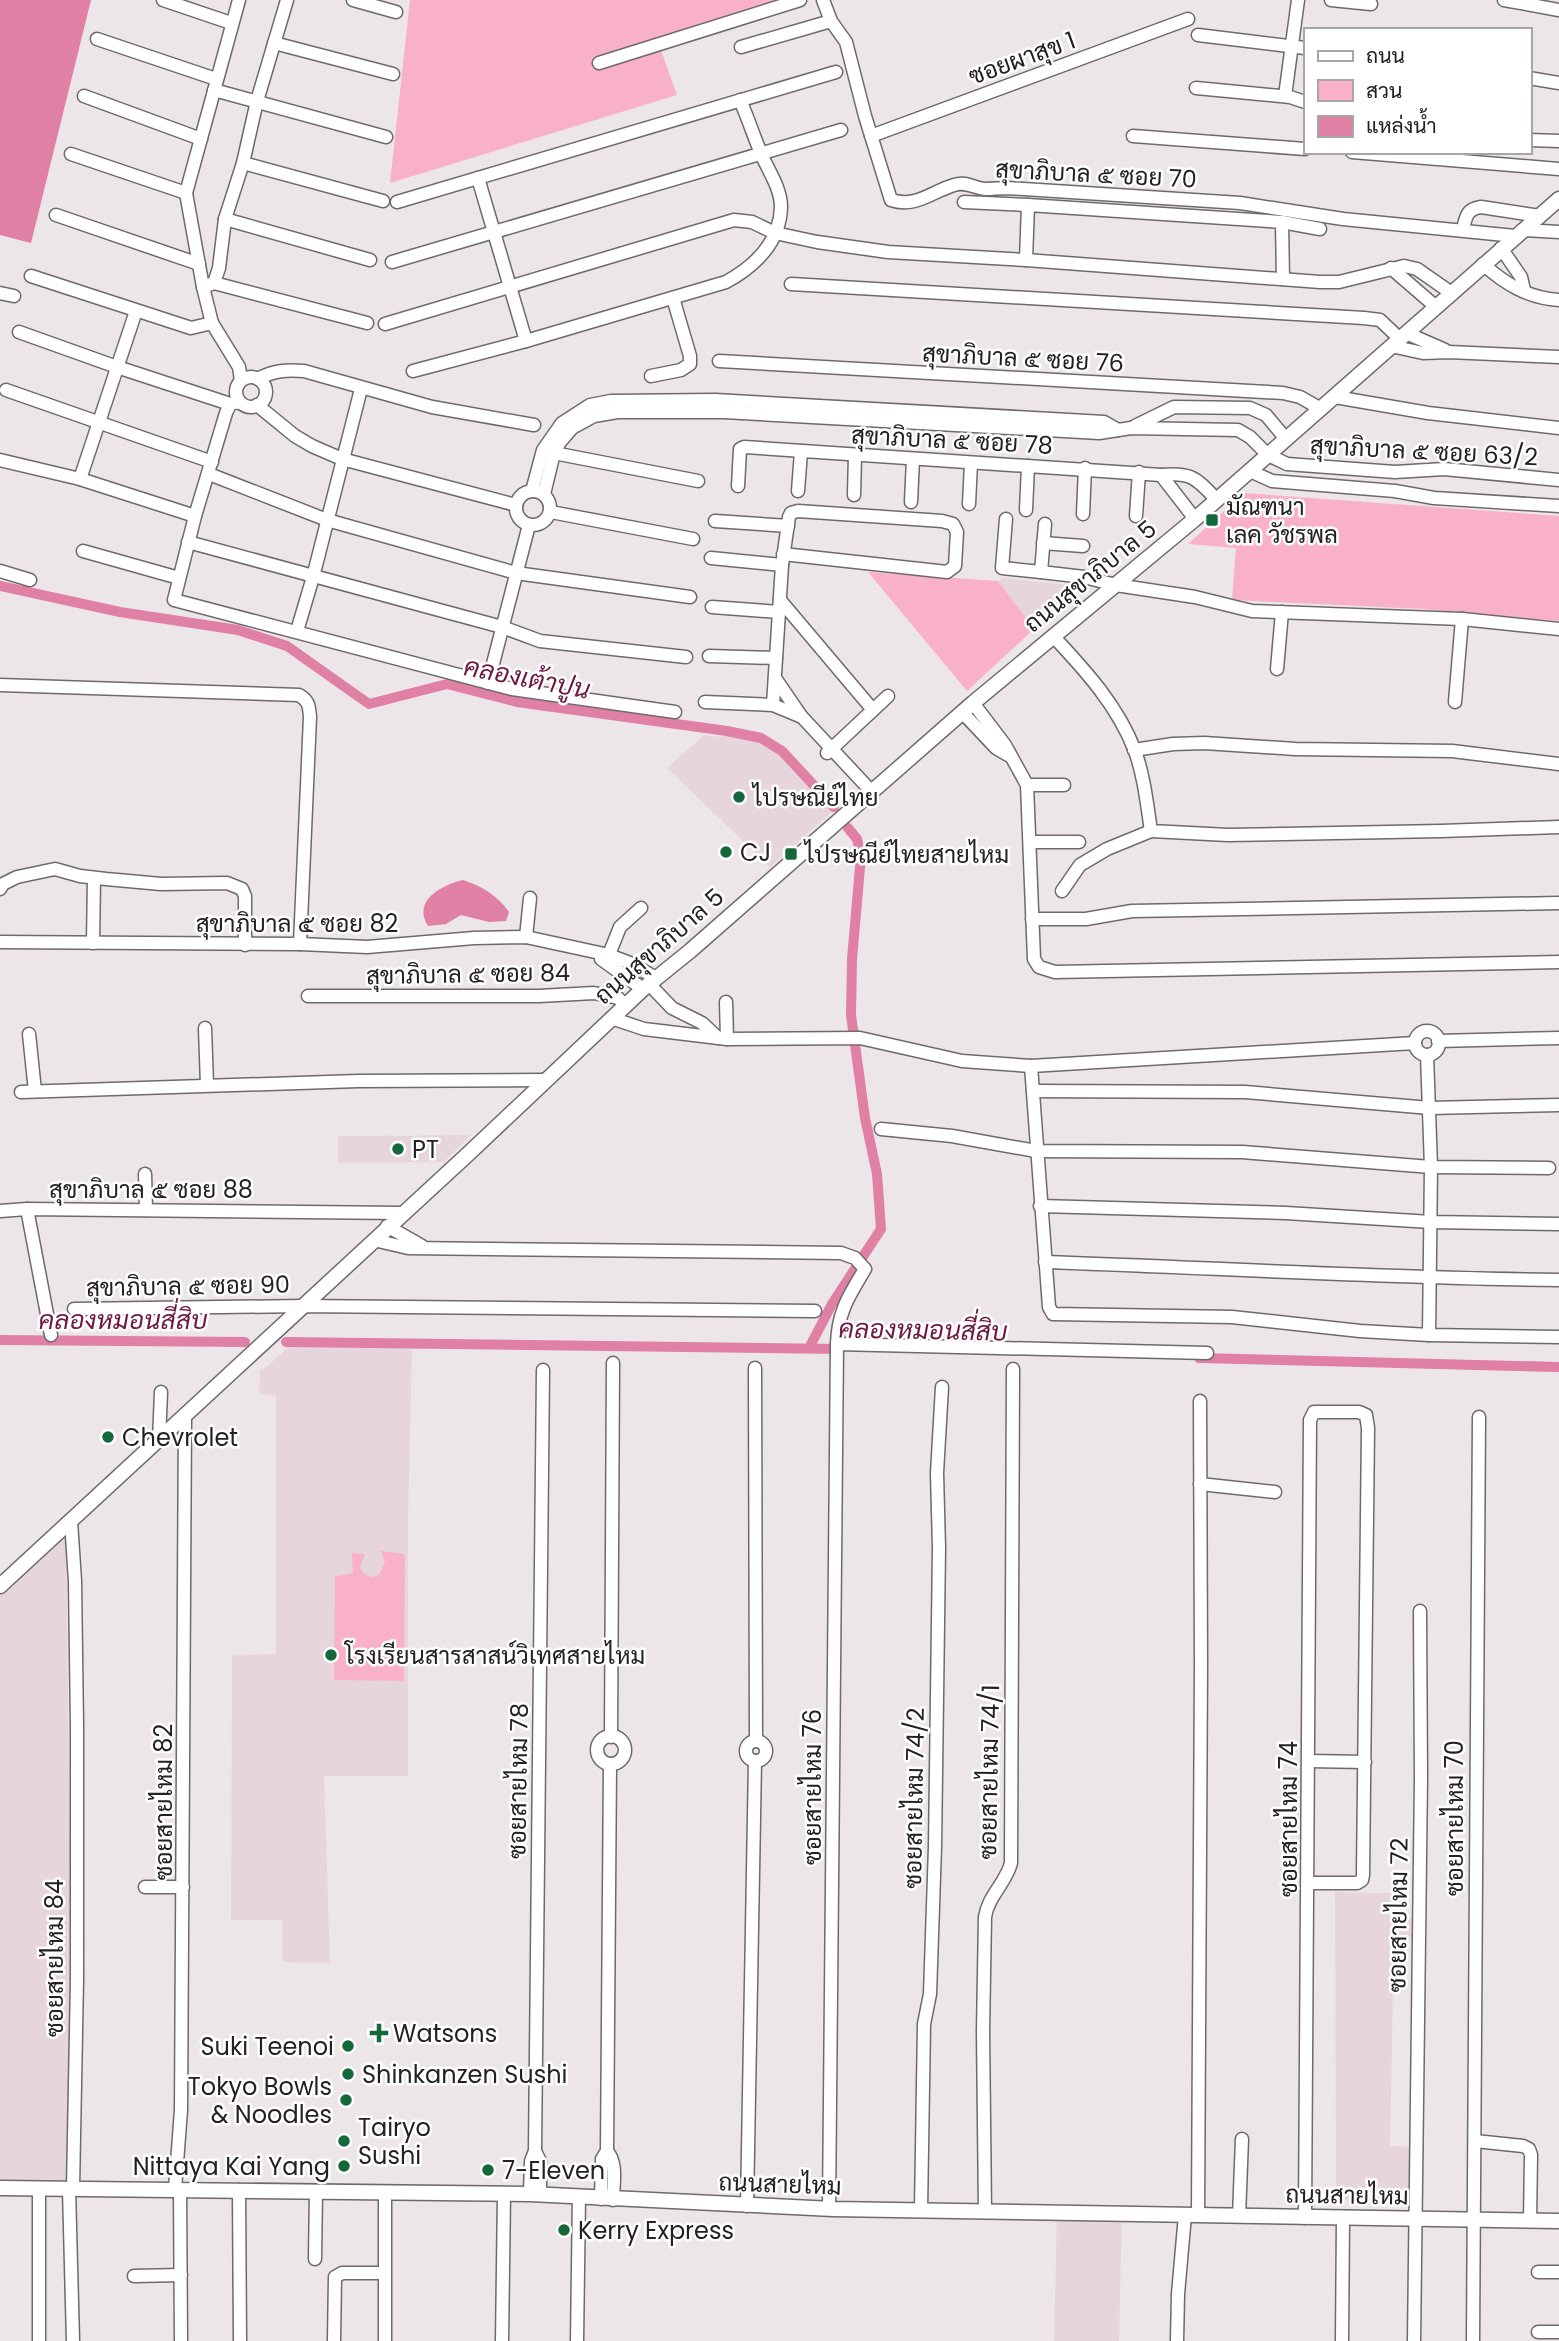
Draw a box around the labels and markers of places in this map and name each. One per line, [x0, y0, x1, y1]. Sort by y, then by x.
place label: มัณฑนา เลค วัชรพล [1226, 490, 1338, 551]
marker: มัณฑนา เลค วัชรพล [1204, 512, 1220, 528]
place label: ไปรษณีย์ไทย [751, 781, 878, 814]
marker: ไปรษณีย์ไทย [731, 789, 747, 805]
place label: CJ [740, 836, 771, 869]
place label: ไปรษณีย์ไทยสายไหม [803, 838, 1009, 871]
marker: CJ [718, 844, 734, 860]
marker: ไปรษณีย์ไทยสายไหม [783, 846, 799, 862]
place label: PT [412, 1133, 439, 1166]
marker: PT [390, 1141, 406, 1157]
place label: Chevrolet [122, 1421, 238, 1454]
marker: Chevrolet [100, 1429, 116, 1445]
place label: โรงเรียนสารสาสน์วิเทศสายไหม [343, 1639, 645, 1672]
marker: โรงเรียนสารสาสน์วิเทศสายไหม [323, 1647, 339, 1663]
place label: Watsons [393, 2017, 497, 2050]
marker: Watsons [371, 2025, 387, 2041]
place label: Suki Teenoi [201, 2030, 334, 2063]
marker: Suki Teenoi [340, 2038, 356, 2054]
place label: Shinkanzen Sushi [362, 2058, 567, 2091]
marker: Shinkanzen Sushi [340, 2066, 356, 2082]
place label: Tokyo Bowls & Noodles [188, 2070, 332, 2131]
marker: Tokyo Bowls & Noodles [338, 2092, 354, 2108]
place label: Tairyo Sushi [358, 2111, 431, 2172]
marker: Tairyo Sushi [336, 2133, 352, 2149]
place label: Nittaya Kai Yang [133, 2150, 330, 2183]
place label: 7-Eleven [502, 2154, 605, 2187]
marker: Nittaya Kai Yang [336, 2158, 352, 2174]
marker: 7-Eleven [480, 2162, 496, 2178]
place label: Kerry Express [578, 2214, 734, 2247]
marker: Kerry Express [556, 2222, 572, 2238]

